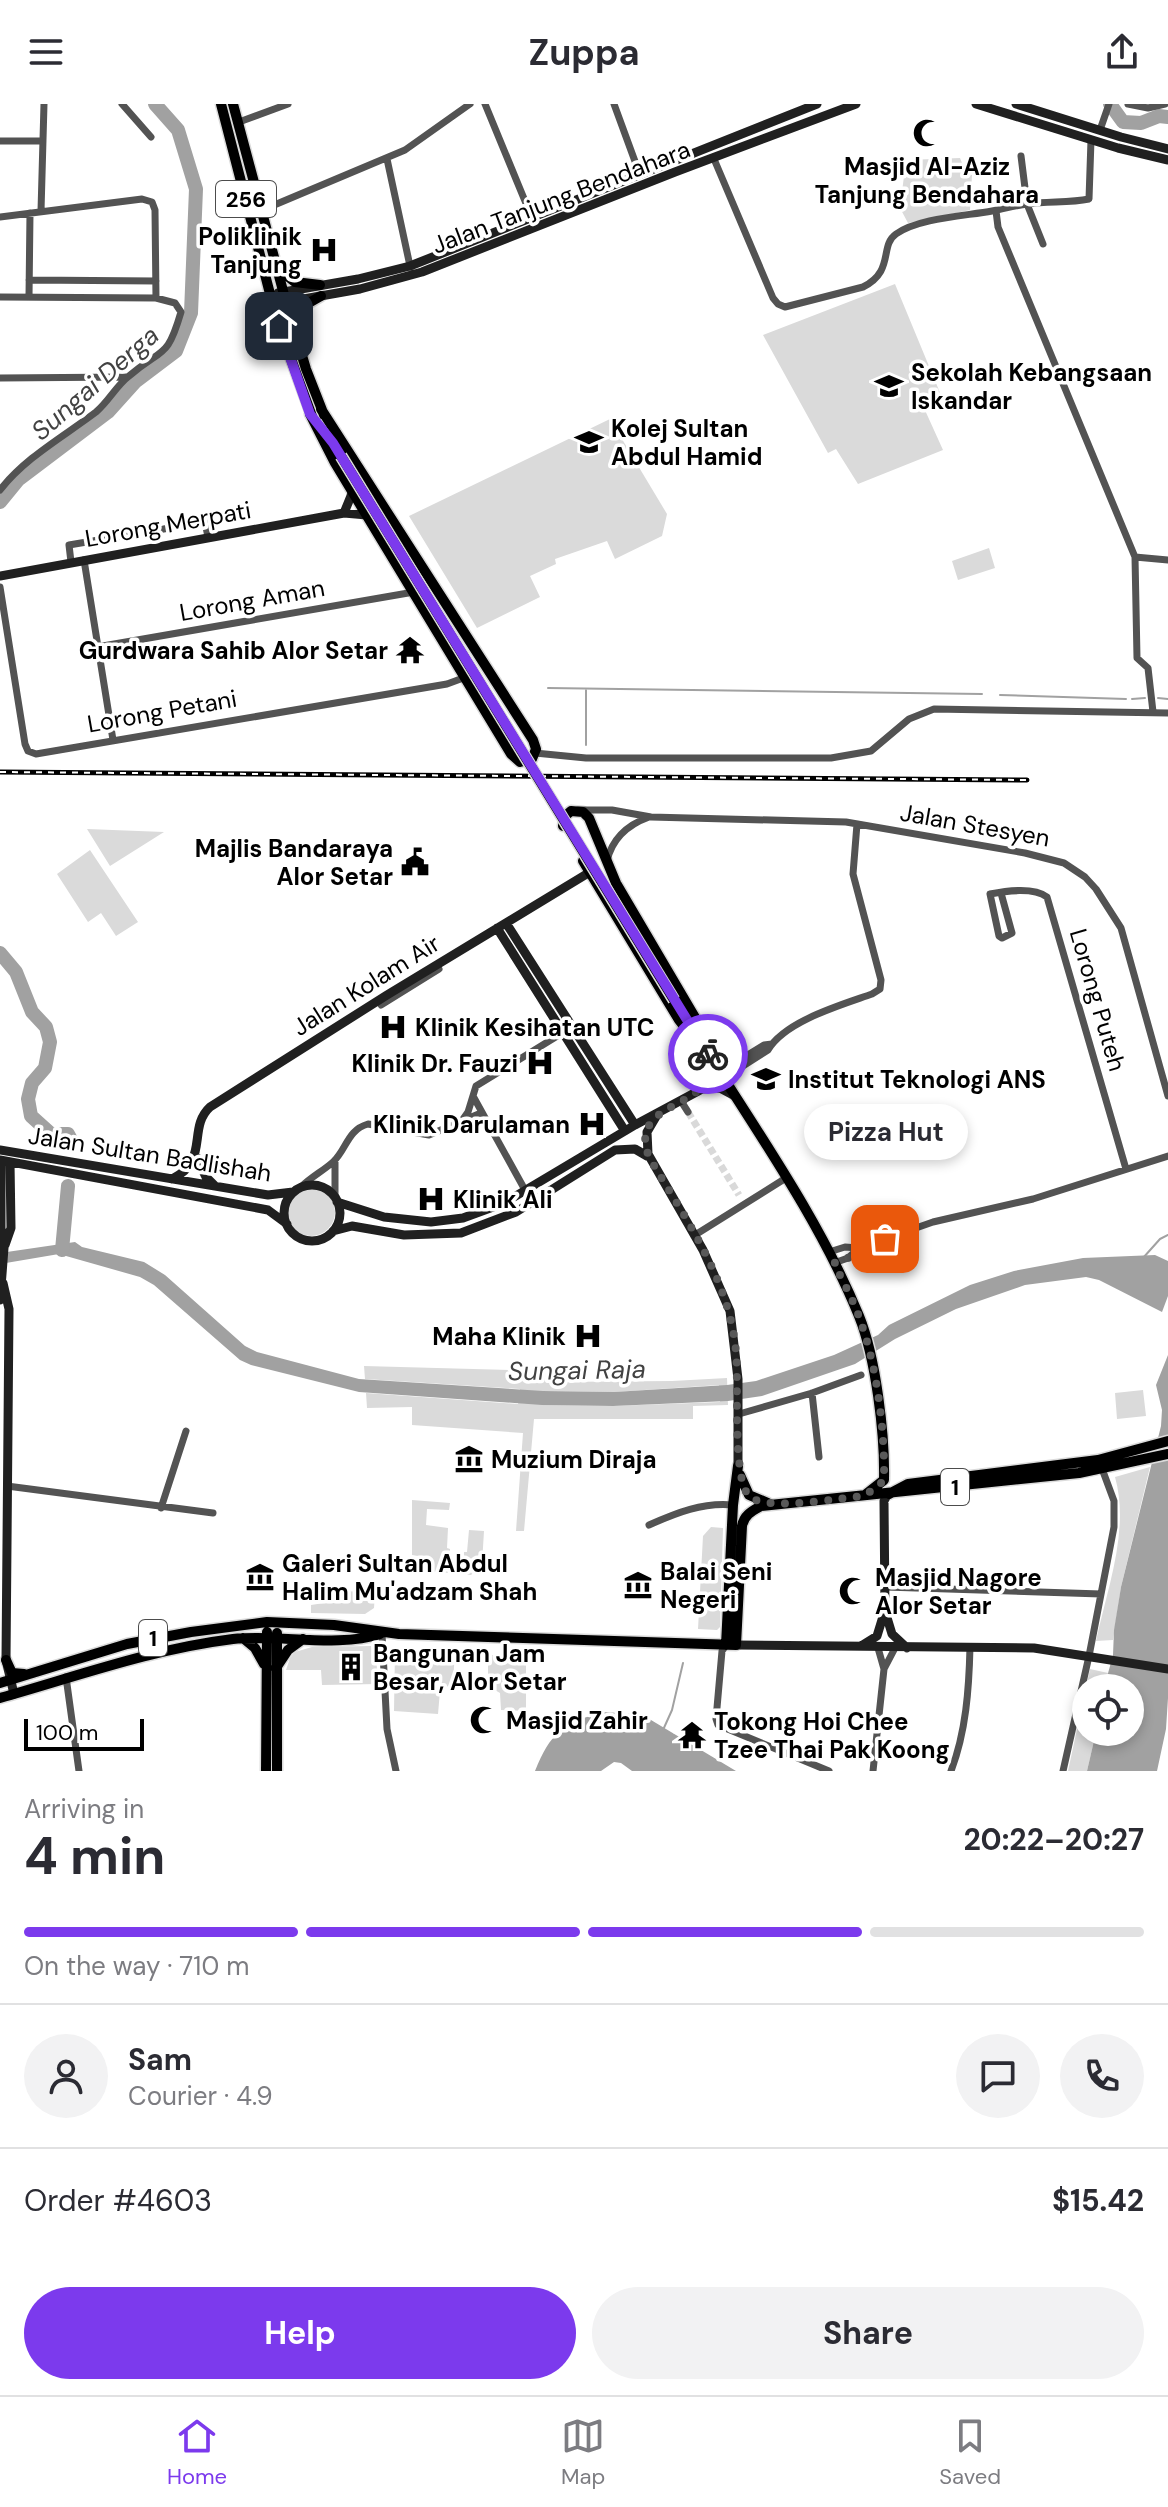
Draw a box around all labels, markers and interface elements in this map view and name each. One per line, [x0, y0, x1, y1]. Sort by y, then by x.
text: Zuppa [528, 29, 640, 76]
icon: menu [24, 30, 68, 74]
icon: share [1100, 30, 1144, 74]
mosque icon: Masjid Al-Aziz Tanjung Bendahara [912, 118, 942, 148]
street label: Jalan Tanjung Bendahara [428, 133, 694, 261]
place label: Masjid Al-Aziz Tanjung Bendahara [815, 151, 1039, 210]
road number: 256 [216, 181, 276, 217]
place label: Poliklinik Tanjung [198, 221, 302, 280]
hospital icon: Poliklinik Tanjung [309, 235, 339, 265]
pin [245, 292, 313, 360]
icon: home [257, 304, 301, 348]
water label: Sungai Derga [24, 318, 166, 448]
place label: Sekolah Kebangsaan Iskandar [911, 357, 1152, 416]
school or university icon: Sekolah Kebangsaan Iskandar [874, 371, 904, 401]
place label: Kolej Sultan Abdul Hamid [611, 413, 762, 472]
school or university icon: Kolej Sultan Abdul Hamid [574, 427, 604, 457]
street label: Lorong Merpati [82, 494, 254, 554]
street label: Lorong Aman [177, 572, 327, 628]
place label: Gurdwara Sahib Alor Setar [79, 635, 388, 666]
temple icon: Gurdwara Sahib Alor Setar [395, 635, 425, 665]
street label: Lorong Petani [85, 683, 239, 739]
street label: Jalan Stesyen [898, 797, 1052, 853]
place label: Majlis Bandaraya Alor Setar [195, 833, 393, 892]
public building icon: Majlis Bandaraya Alor Setar [400, 847, 430, 877]
street label: Lorong Puteh [1063, 925, 1133, 1075]
street label: Jalan Kolam Air [287, 927, 445, 1043]
hospital icon: Klinik Kesihatan UTC [378, 1012, 408, 1042]
place label: Klinik Kesihatan UTC [415, 1012, 655, 1043]
courier [668, 1014, 748, 1094]
icon: bike [686, 1032, 730, 1076]
place label: Klinik Dr. Fauzi [351, 1048, 518, 1079]
hospital icon: Klinik Dr. Fauzi [525, 1048, 555, 1078]
school or university icon: Institut Teknologi ANS [751, 1064, 781, 1094]
place label: Institut Teknologi ANS [788, 1064, 1046, 1095]
callout: Pizza Hut [803, 1103, 967, 1159]
place label: Klinik Darulaman [373, 1109, 570, 1140]
hospital icon: Klinik Darulaman [577, 1109, 607, 1139]
text: Pizza Hut [828, 1115, 944, 1149]
street label: Jalan Sultan Badlishah [26, 1119, 274, 1189]
hospital icon: Klinik Ali [416, 1184, 446, 1214]
place label: Klinik Ali [453, 1184, 553, 1215]
pin [851, 1205, 919, 1273]
icon: bag [863, 1217, 907, 1261]
place label: Maha Klinik [432, 1321, 566, 1352]
hospital icon: Maha Klinik [573, 1321, 603, 1351]
water label: Sungai Raja [508, 1352, 646, 1388]
museum icon: Muzium Diraja [454, 1444, 484, 1474]
place label: Muzium Diraja [491, 1444, 656, 1475]
road number: 1 [941, 1469, 969, 1505]
place label: Galeri Sultan Abdul Halim Mu'adzam Shah [282, 1548, 537, 1607]
place label: Balai Seni Negeri [660, 1556, 772, 1615]
museum icon: Galeri Sultan Abdul Halim Mu'adzam Shah [245, 1562, 275, 1592]
place label: Masjid Nagore Alor Setar [875, 1562, 1042, 1621]
museum icon: Balai Seni Negeri [623, 1570, 653, 1600]
mosque icon: Masjid Nagore Alor Setar [838, 1576, 868, 1606]
road number: 1 [139, 1620, 167, 1656]
place label: Bangunan Jam Besar, Alor Setar [373, 1638, 567, 1697]
building icon: Bangunan Jam Besar, Alor Setar [336, 1652, 366, 1682]
map controls [1072, 1674, 1144, 1746]
button: locate [1072, 1674, 1144, 1746]
mosque icon: Masjid Zahir [469, 1705, 499, 1735]
place label: Masjid Zahir [506, 1705, 648, 1736]
place label: Tokong Hoi Chee Tzee Thai Pak Koong [714, 1706, 950, 1765]
scale bar [24, 1715, 144, 1751]
text: 100 m [36, 1718, 98, 1747]
temple icon: Tokong Hoi Chee Tzee Thai Pak Koong [677, 1720, 707, 1750]
text: Arriving in [24, 1792, 144, 1826]
text: 20:22–20:27 [963, 1820, 1144, 1859]
text: 4 min [24, 1822, 165, 1890]
text: On the way · 710 m [24, 1949, 249, 1983]
button: person [24, 2034, 108, 2118]
button: chat [956, 2034, 1040, 2118]
button: phone [1060, 2034, 1144, 2118]
text: Sam [128, 2040, 192, 2079]
text: Courier · 4.9 [128, 2079, 273, 2113]
text: Order #4603 [24, 2181, 212, 2220]
text: $15.42 [1052, 2181, 1144, 2220]
button: Help [24, 2287, 576, 2379]
button: Share [592, 2287, 1144, 2379]
tab: Home [167, 2414, 227, 2491]
tab: Map [561, 2414, 605, 2491]
tab: Saved [939, 2414, 1001, 2491]

